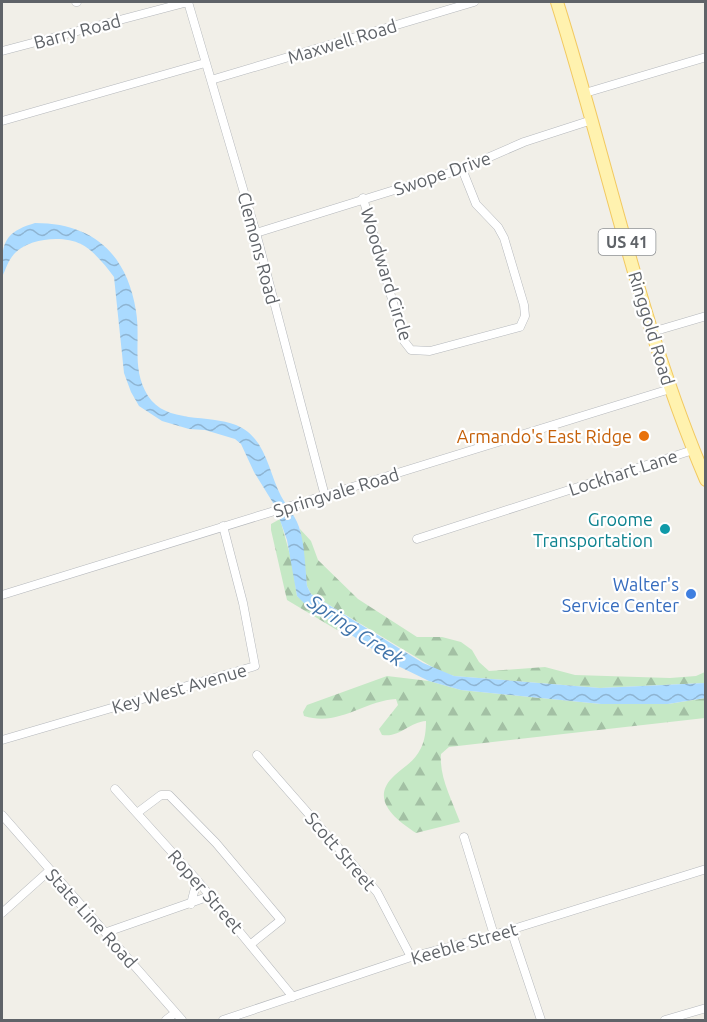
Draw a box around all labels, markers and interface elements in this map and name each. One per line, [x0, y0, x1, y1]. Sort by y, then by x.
street label: Barry Road [31, 10, 123, 52]
street label: Maxwell Road [285, 15, 399, 67]
street label: Swope Drive [391, 147, 493, 199]
street label: Clemons Road [234, 190, 284, 306]
street label: Woodward Circle [357, 205, 417, 343]
road number: US 41 [598, 229, 656, 255]
street label: Ringgold Road [625, 269, 679, 387]
place label: Armando's East Ridge [457, 426, 632, 446]
marker: Armando's East Ridge [637, 429, 651, 443]
street label: Lockhart Lane [566, 445, 680, 499]
street label: Springvale Road [271, 463, 401, 521]
place label: Groome Transportation [533, 509, 653, 550]
marker: Groome Transportation [658, 522, 672, 536]
place label: Walter's Service Center [562, 574, 679, 615]
marker: Walter's Service Center [684, 587, 698, 601]
water label: Spring Creek [303, 589, 409, 671]
street label: Key West Avenue [109, 659, 249, 717]
street label: Scott Street [302, 808, 380, 894]
street label: Roper Street [165, 845, 247, 937]
street label: State Line Road [42, 864, 142, 972]
street label: Keeble Street [408, 918, 520, 968]

